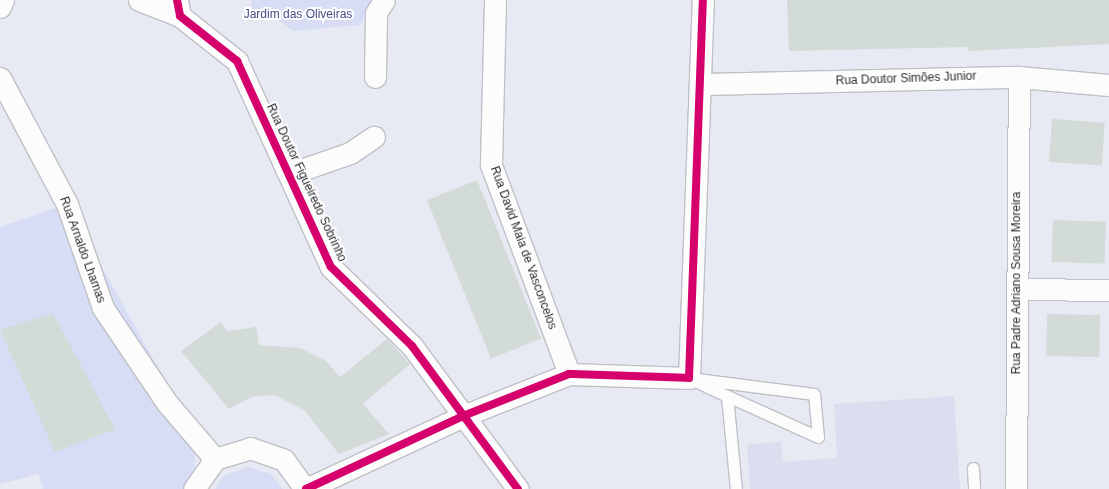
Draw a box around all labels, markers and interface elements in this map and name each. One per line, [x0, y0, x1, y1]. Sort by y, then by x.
park label: Jardim das Oliveiras [244, 8, 352, 22]
street label: Rua Doutor Simões Junior [835, 69, 977, 89]
street label: Rua Doutor Figueiredo Sobrinho [263, 102, 349, 264]
street label: Rua David Maia de Vasconcelos [487, 164, 559, 332]
street label: Rua Padre Adriano Sousa Moreira [1010, 191, 1024, 375]
street label: Rua Arnaldo Lhamas [56, 195, 108, 305]

